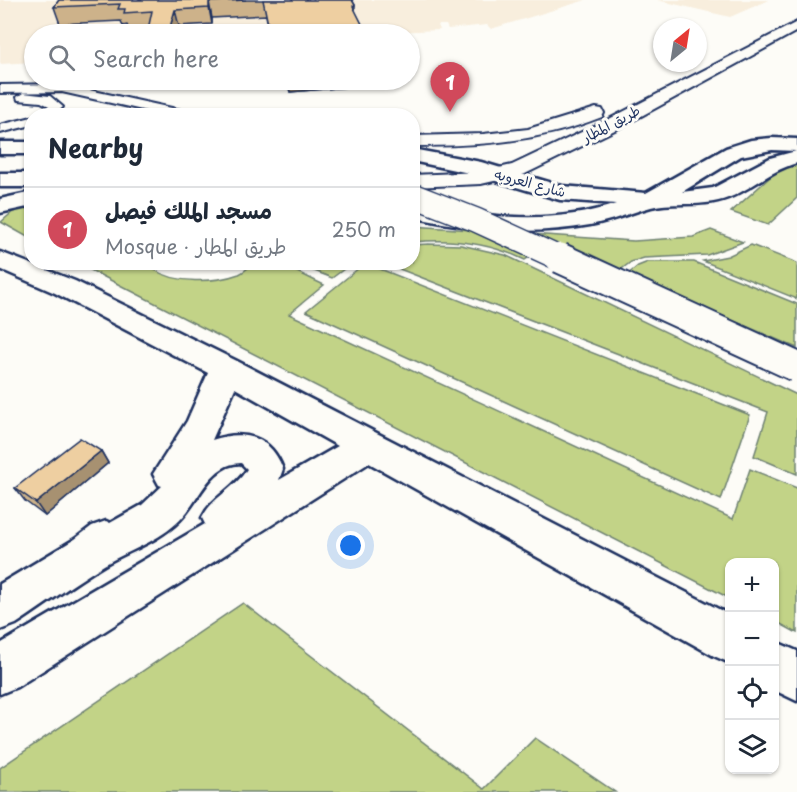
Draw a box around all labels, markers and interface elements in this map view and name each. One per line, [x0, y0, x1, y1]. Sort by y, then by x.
north arrow [653, 18, 707, 72]
search box [24, 24, 420, 90]
icon: search [45, 41, 78, 74]
text: Search here [93, 41, 219, 74]
pin: 1 [430, 63, 470, 112]
street label: طريق المطار [577, 99, 644, 148]
text: Nearby [48, 128, 143, 167]
street label: شارع العروبه [492, 163, 568, 202]
text: مسجد الملك فيصل [105, 193, 272, 226]
text: 1 [63, 214, 72, 244]
text: 250 m [332, 214, 396, 244]
text: Mosque · طريق المطار [105, 231, 286, 261]
your location [336, 531, 365, 560]
map controls [725, 558, 779, 774]
button: + [725, 558, 779, 612]
button: − [725, 612, 779, 666]
button: locate [725, 666, 779, 720]
button: layers [725, 720, 779, 774]

